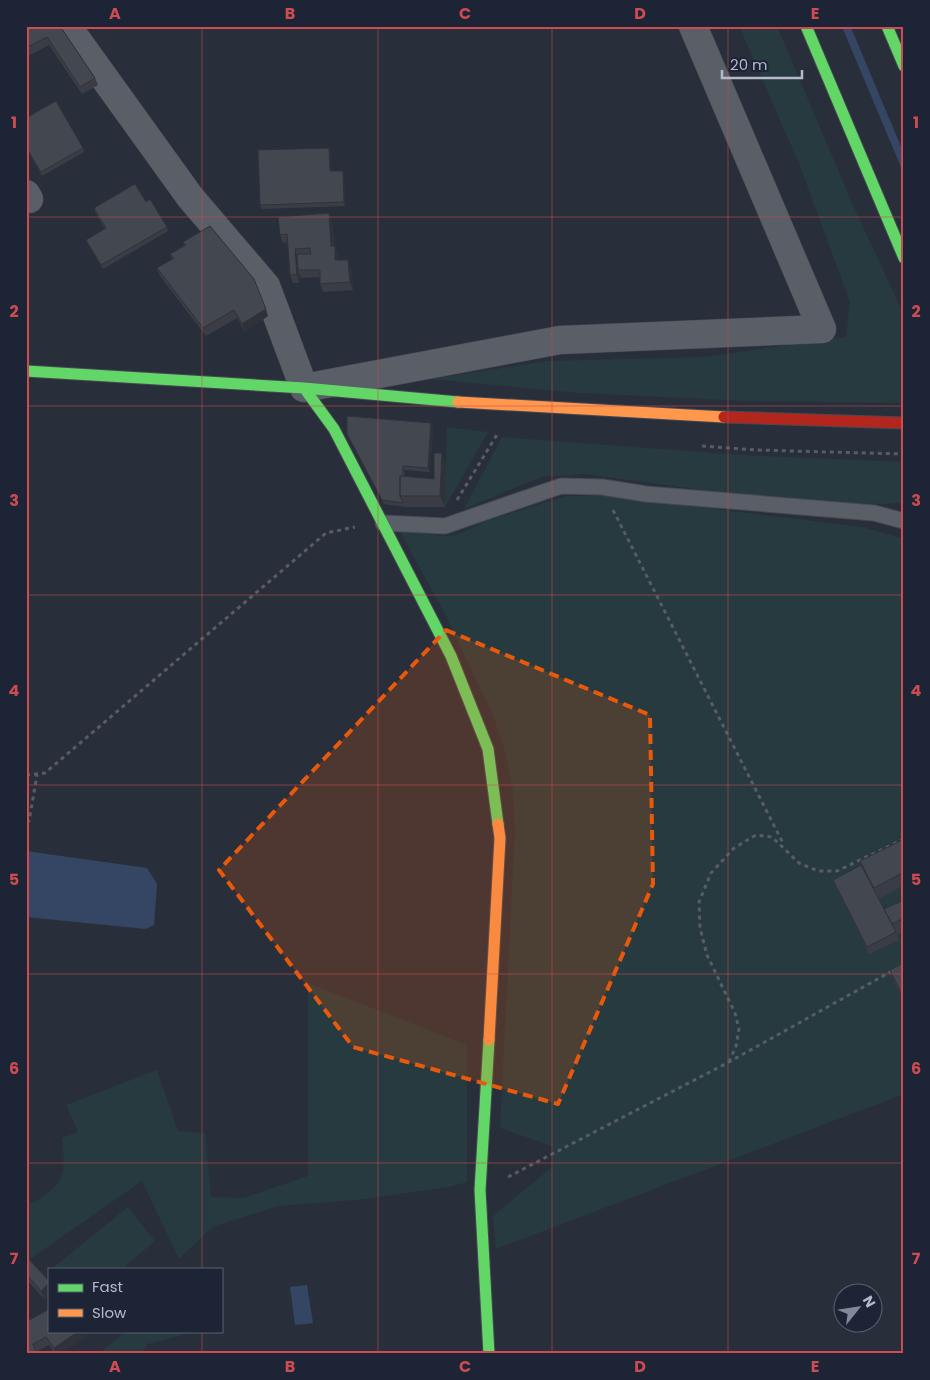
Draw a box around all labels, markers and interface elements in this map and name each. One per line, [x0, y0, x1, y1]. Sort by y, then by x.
text: A [109, 2, 121, 25]
text: B [285, 2, 295, 25]
text: C [459, 2, 471, 25]
text: D [634, 2, 646, 25]
text: E [811, 2, 819, 25]
scale bar [722, 48, 802, 80]
text: 20 m [730, 54, 768, 75]
text: 1 [11, 111, 17, 134]
text: 1 [913, 111, 919, 134]
text: 2 [9, 300, 19, 323]
text: 2 [911, 300, 921, 323]
text: 3 [9, 489, 19, 512]
text: 3 [911, 489, 921, 512]
text: 4 [9, 679, 20, 702]
text: 4 [911, 679, 922, 702]
text: 5 [9, 868, 19, 891]
text: 5 [911, 868, 921, 891]
text: 6 [9, 1057, 19, 1080]
text: 6 [911, 1057, 921, 1080]
text: 7 [10, 1247, 19, 1270]
text: 7 [912, 1247, 921, 1270]
legend [48, 1268, 222, 1332]
text: Fast [92, 1276, 123, 1297]
north arrow [832, 1282, 882, 1332]
text: N [858, 1292, 881, 1311]
text: Slow [92, 1302, 127, 1323]
text: A [109, 1355, 121, 1378]
text: B [285, 1355, 295, 1378]
text: C [459, 1355, 471, 1378]
text: D [634, 1355, 646, 1378]
text: E [811, 1355, 819, 1378]

